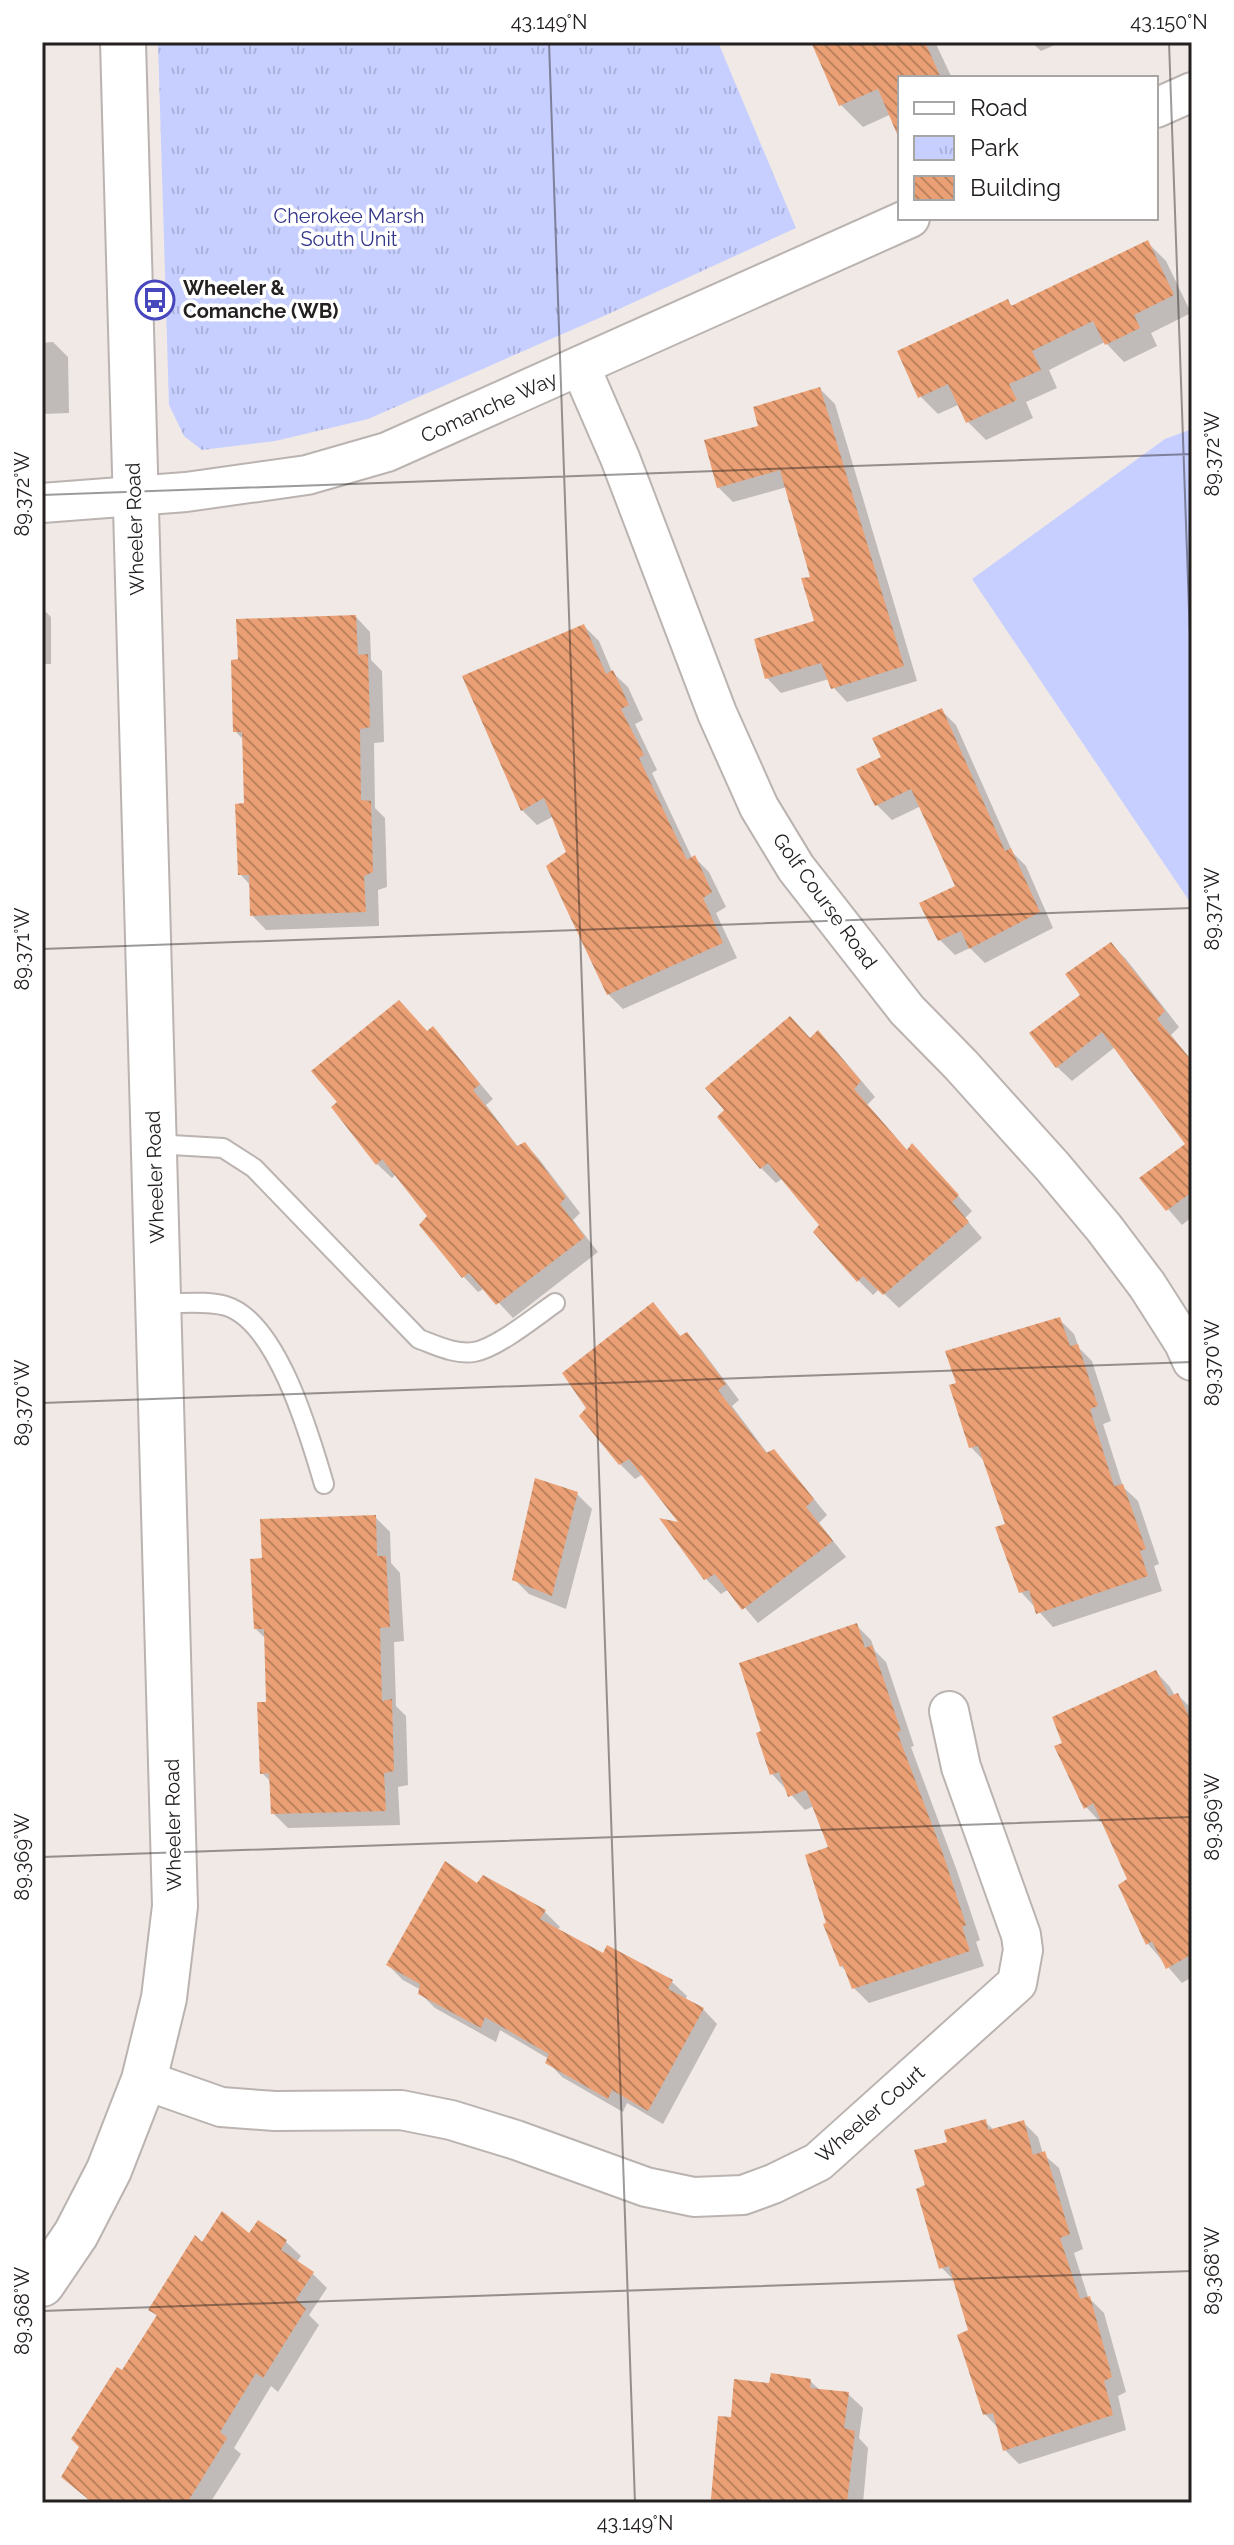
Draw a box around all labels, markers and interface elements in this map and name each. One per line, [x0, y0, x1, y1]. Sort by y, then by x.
text: 43.149°N [511, 10, 587, 34]
text: 43.150°N [1130, 10, 1208, 34]
legend [898, 76, 1158, 220]
text: Road [970, 93, 1028, 122]
text: Park [970, 133, 1019, 162]
text: Building [970, 173, 1061, 202]
park label: Cherokee Marsh South Unit [273, 204, 425, 251]
place label: Wheeler & Comanche (WB) [183, 276, 338, 323]
bus stop icon: Wheeler & Comanche (WB) [134, 279, 176, 321]
street label: Comanche Way [417, 366, 561, 448]
text: 89.372°W [1200, 411, 1224, 497]
text: 89.372°W [10, 451, 34, 537]
street label: Wheeler Road [121, 462, 149, 596]
street label: Golf Course Road [768, 828, 882, 974]
text: 89.371°W [1200, 867, 1224, 951]
text: 89.371°W [10, 907, 34, 991]
street label: Wheeler Road [141, 1110, 169, 1244]
text: 89.370°W [1200, 1320, 1224, 1406]
text: 89.370°W [10, 1360, 34, 1446]
street label: Wheeler Road [160, 1758, 186, 1892]
text: 89.369°W [1200, 1773, 1224, 1861]
text: 89.369°W [10, 1813, 34, 1901]
street label: Wheeler Court [811, 2060, 929, 2168]
text: 89.368°W [1200, 2227, 1224, 2315]
text: 89.368°W [10, 2267, 34, 2355]
text: 43.149°N [597, 2511, 673, 2535]

